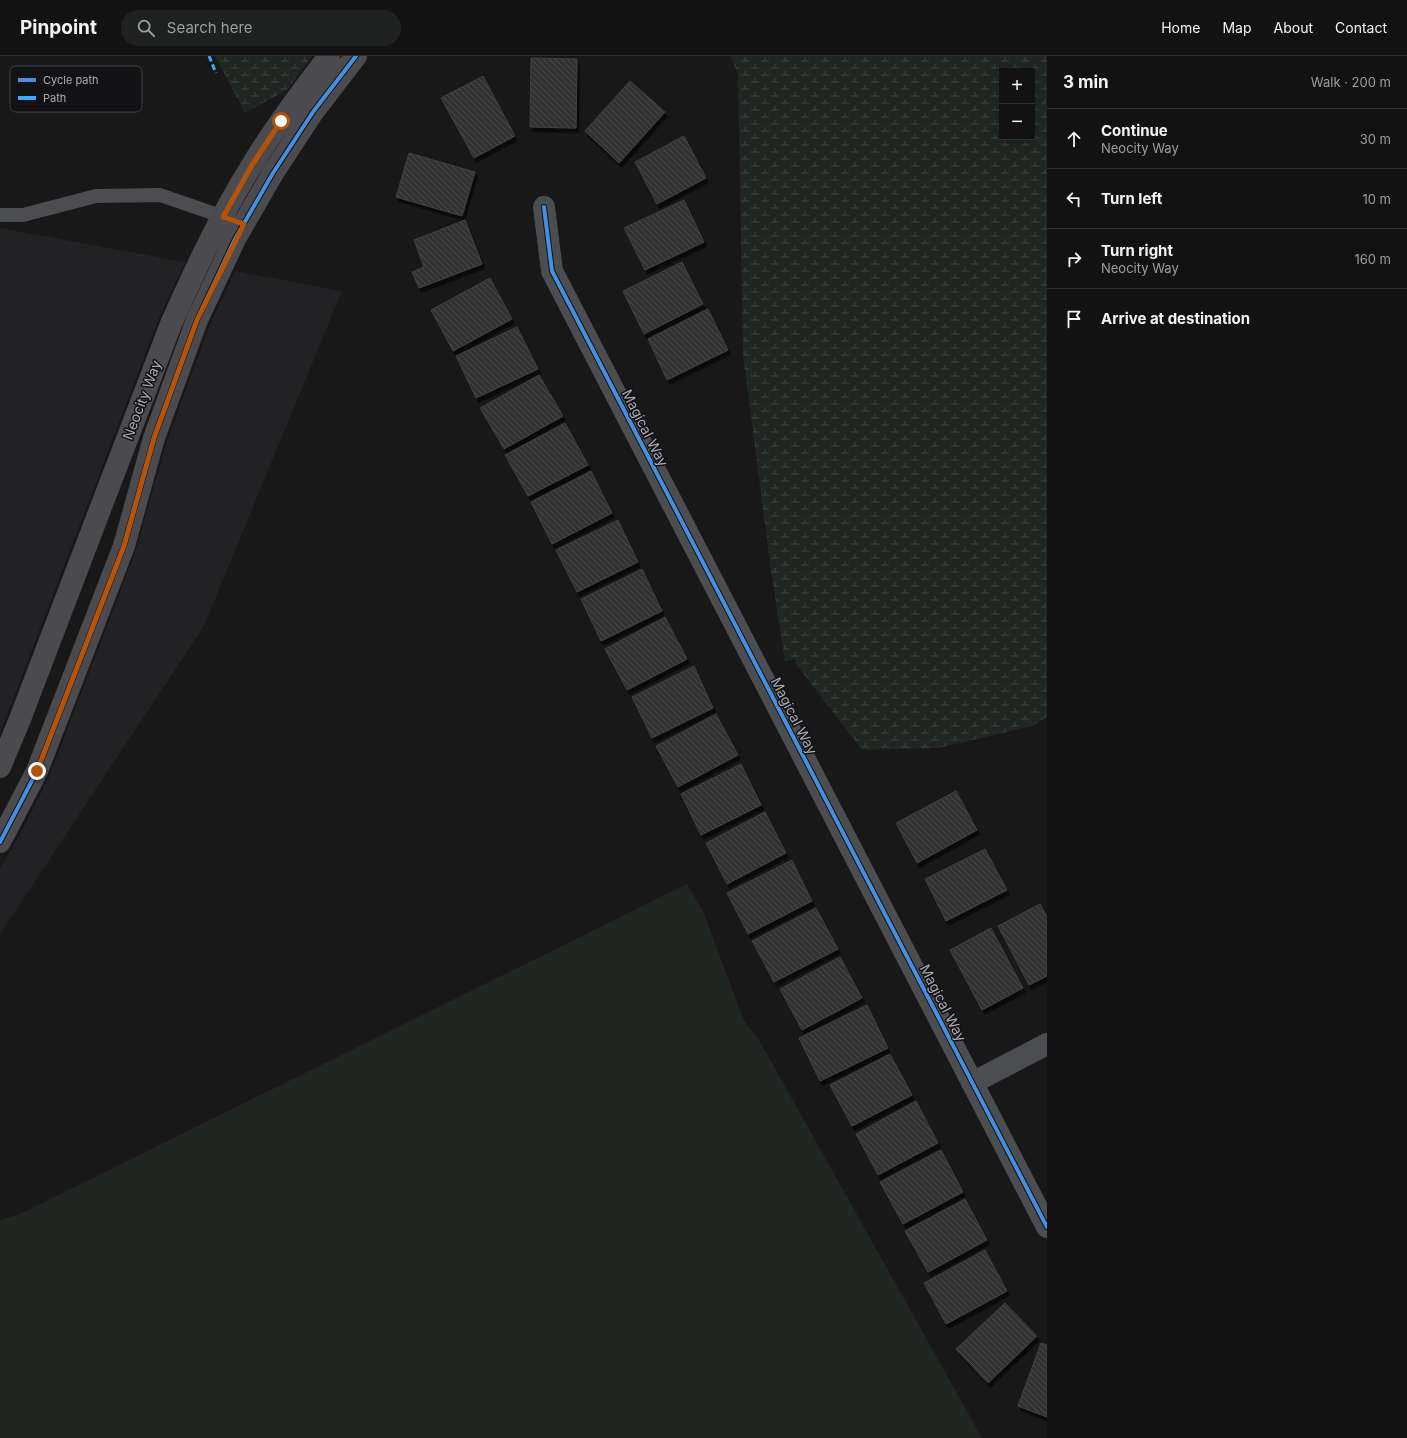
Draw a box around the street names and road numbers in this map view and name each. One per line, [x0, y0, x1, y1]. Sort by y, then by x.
street label: Neocity Way [119, 358, 165, 442]
street label: Magical Way [619, 386, 672, 469]
street label: Magical Way [768, 674, 821, 757]
street label: Magical Way [917, 961, 970, 1044]

